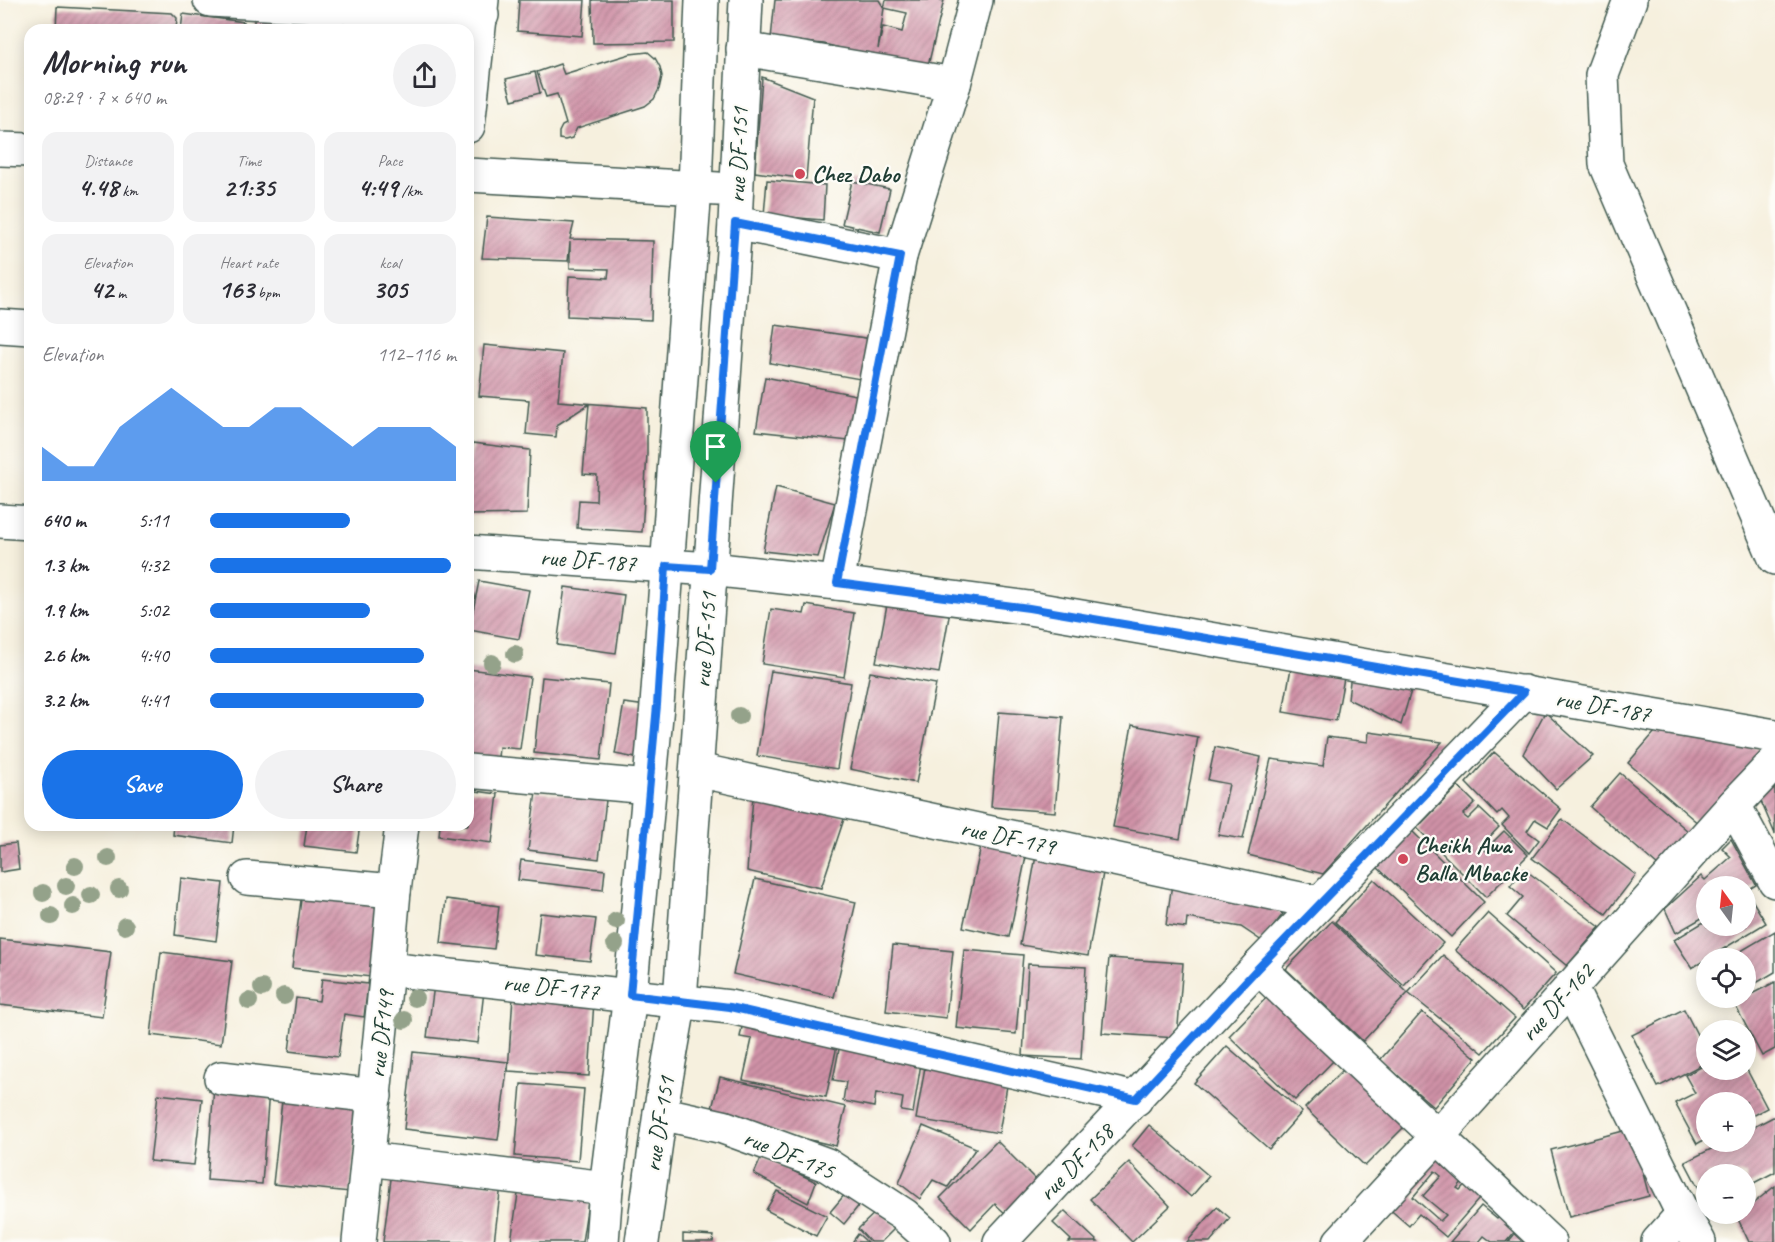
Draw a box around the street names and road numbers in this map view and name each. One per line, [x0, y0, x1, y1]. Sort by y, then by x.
street label: rue DF-151 [721, 105, 755, 204]
street label: rue DF-187 [539, 542, 638, 578]
street label: rue DF-151 [687, 590, 723, 689]
street label: rue DF-187 [1553, 683, 1654, 729]
street label: rue DF-179 [958, 812, 1060, 862]
street label: rue DF-162 [1514, 955, 1602, 1048]
street label: rue DF-177 [502, 967, 602, 1007]
street label: rue DF149 [361, 986, 401, 1079]
street label: rue DF-151 [637, 1073, 682, 1174]
street label: rue DF-158 [1032, 1115, 1122, 1207]
street label: rue DF-175 [739, 1122, 840, 1186]

